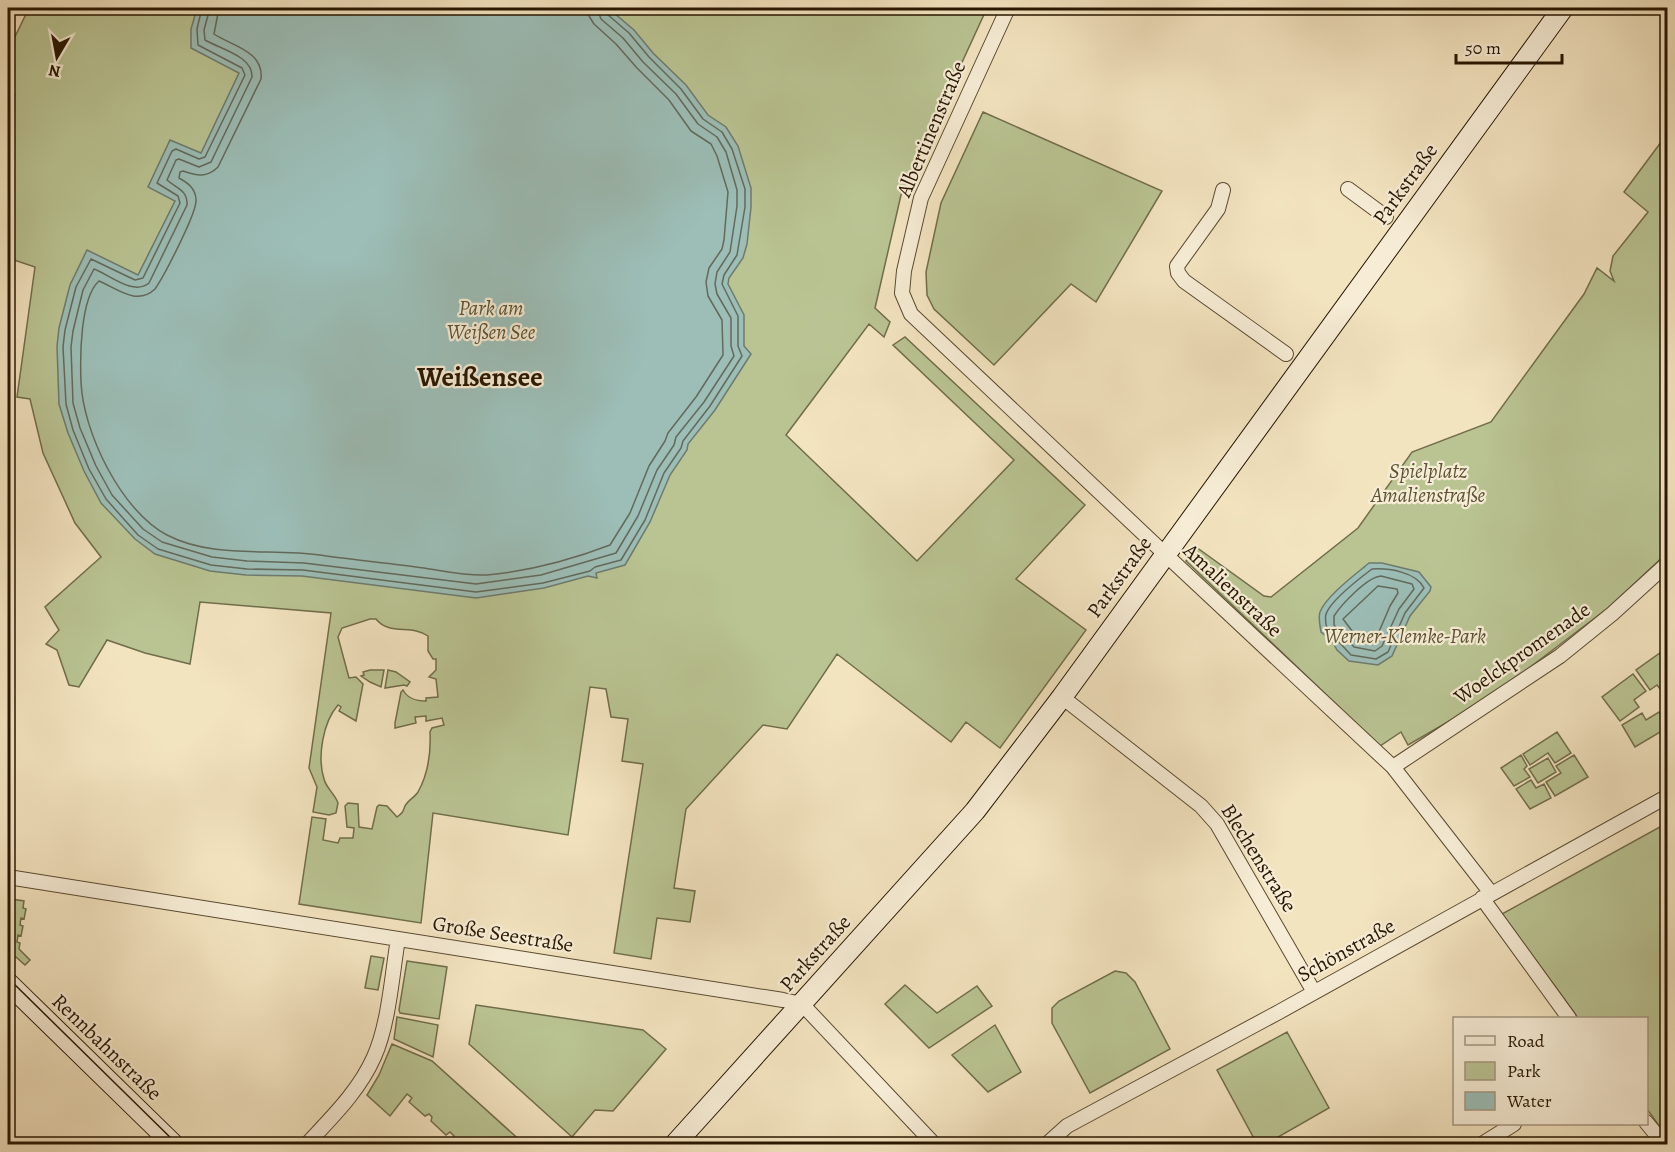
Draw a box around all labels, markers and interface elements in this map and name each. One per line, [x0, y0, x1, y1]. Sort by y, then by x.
north arrow [27, 27, 87, 87]
scale bar [1456, 27, 1562, 65]
text: 50 m [1465, 36, 1501, 60]
street label: Albertinenstraße [889, 57, 972, 202]
text: N [47, 59, 62, 83]
street label: Parkstraße [1366, 138, 1444, 230]
park label: Park am Weißen See [447, 294, 536, 346]
district label: Weißensee [416, 359, 543, 395]
park label: Spielplatz Amalienstraße [1370, 457, 1485, 509]
street label: Parkstraße [1080, 531, 1158, 623]
street label: Amalienstraße [1177, 536, 1289, 643]
street label: Woelckpromenade [1447, 595, 1596, 711]
park label: Werner-Klemke-Park [1324, 622, 1486, 650]
street label: Blechenstraße [1215, 798, 1303, 918]
street label: Große Seestraße [431, 909, 575, 959]
street label: Parkstraße [773, 909, 857, 997]
street label: Schönstraße [1292, 912, 1400, 988]
street label: Rennbahnstraße [46, 987, 168, 1107]
legend [1453, 1017, 1648, 1125]
text: Road [1507, 1029, 1545, 1053]
text: Park [1507, 1059, 1541, 1083]
text: Water [1506, 1089, 1552, 1113]

